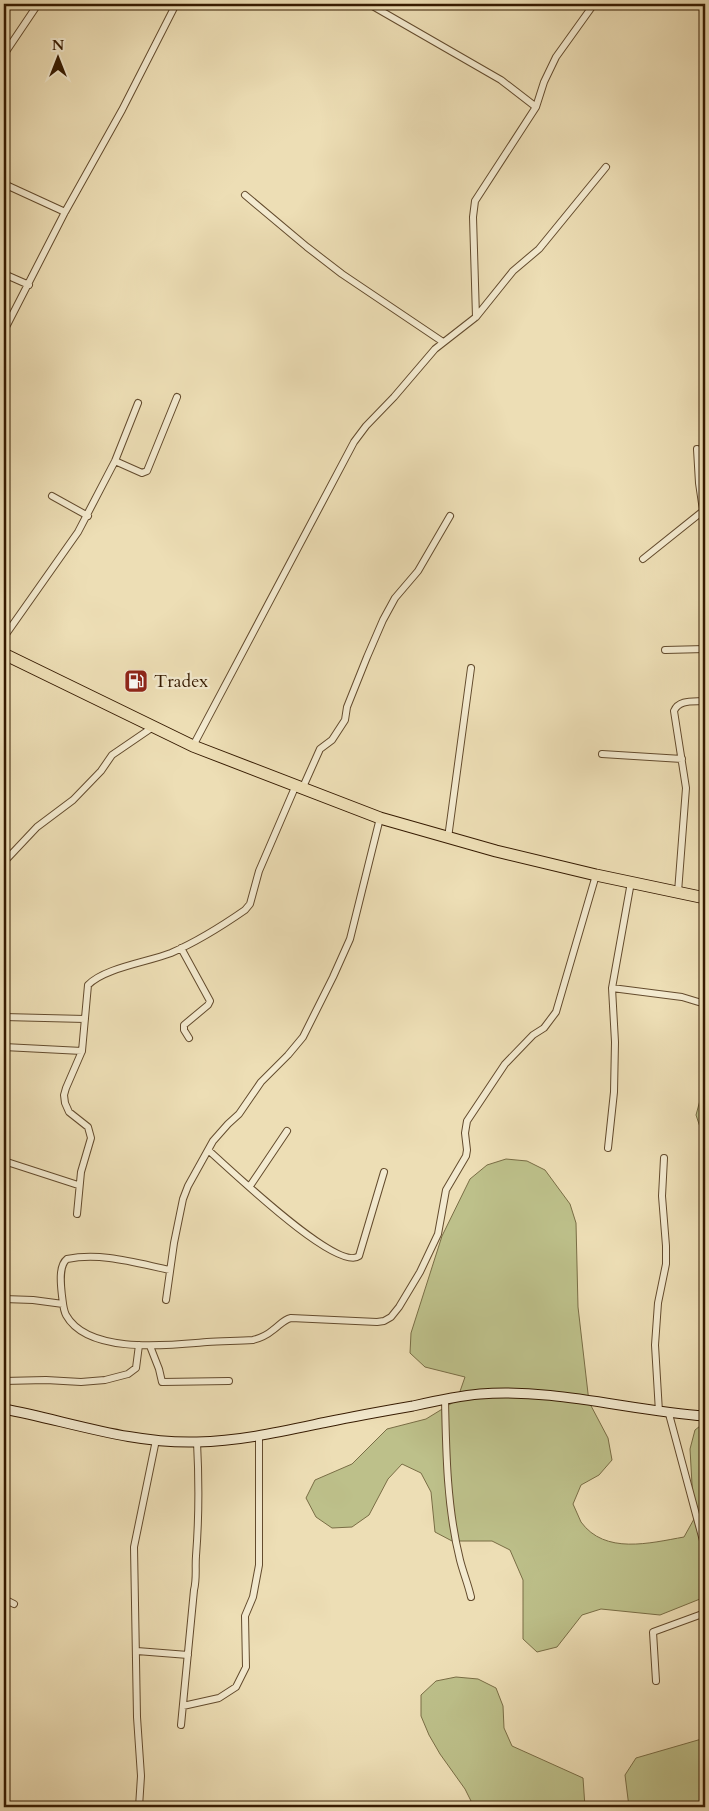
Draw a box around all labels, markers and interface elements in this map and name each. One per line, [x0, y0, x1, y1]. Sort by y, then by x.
north arrow [32, 32, 82, 82]
text: N [52, 36, 64, 55]
fuel station icon: Tradex [123, 668, 149, 694]
place label: Tradex [154, 669, 208, 694]

